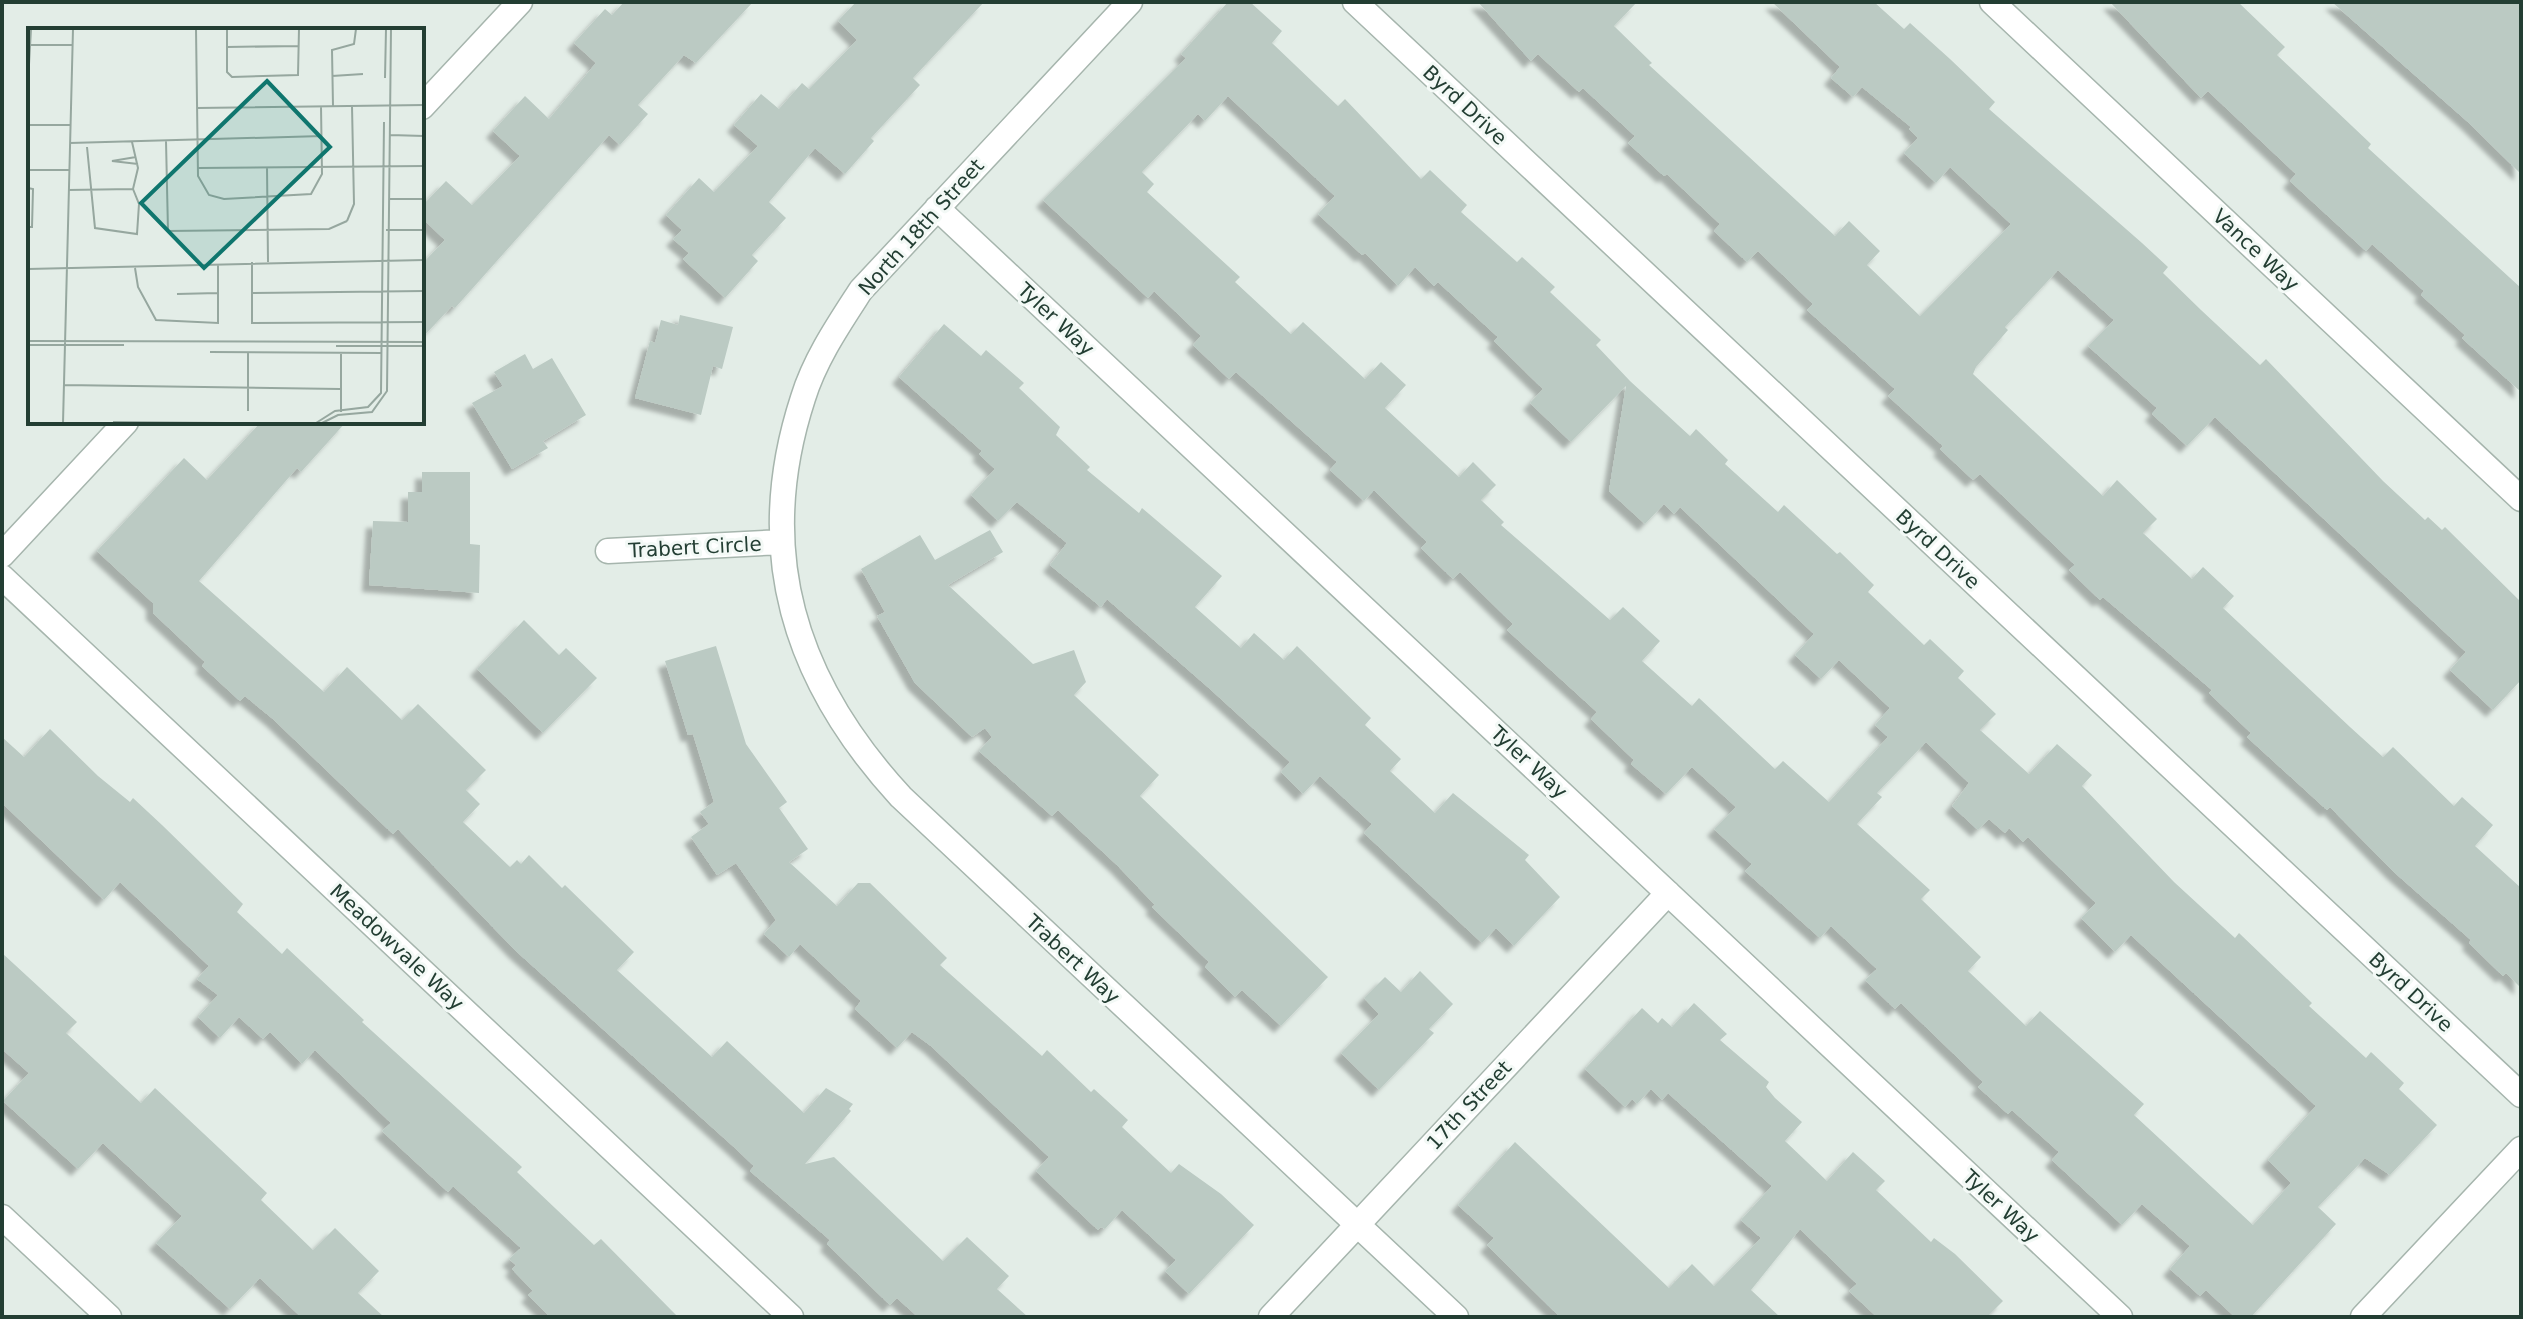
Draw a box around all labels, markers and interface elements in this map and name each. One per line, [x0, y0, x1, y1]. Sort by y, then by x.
inset map [28, 28, 424, 424]
street label: Byrd Drive [1418, 60, 1512, 150]
street label: North 18th Street [853, 154, 989, 300]
street label: Vance Way [2208, 204, 2304, 296]
street label: Tyler Way [1012, 277, 1099, 361]
street label: Byrd Drive [1891, 504, 1985, 594]
street label: Trabert Circle [627, 532, 762, 563]
street label: Tyler Way [1485, 720, 1572, 804]
street label: Meadowvale Way [325, 879, 469, 1015]
street label: Trabert Way [1020, 909, 1125, 1009]
street label: Byrd Drive [2364, 947, 2458, 1037]
street label: 17th Street [1422, 1055, 1516, 1155]
street label: Tyler Way [1957, 1164, 2044, 1248]

